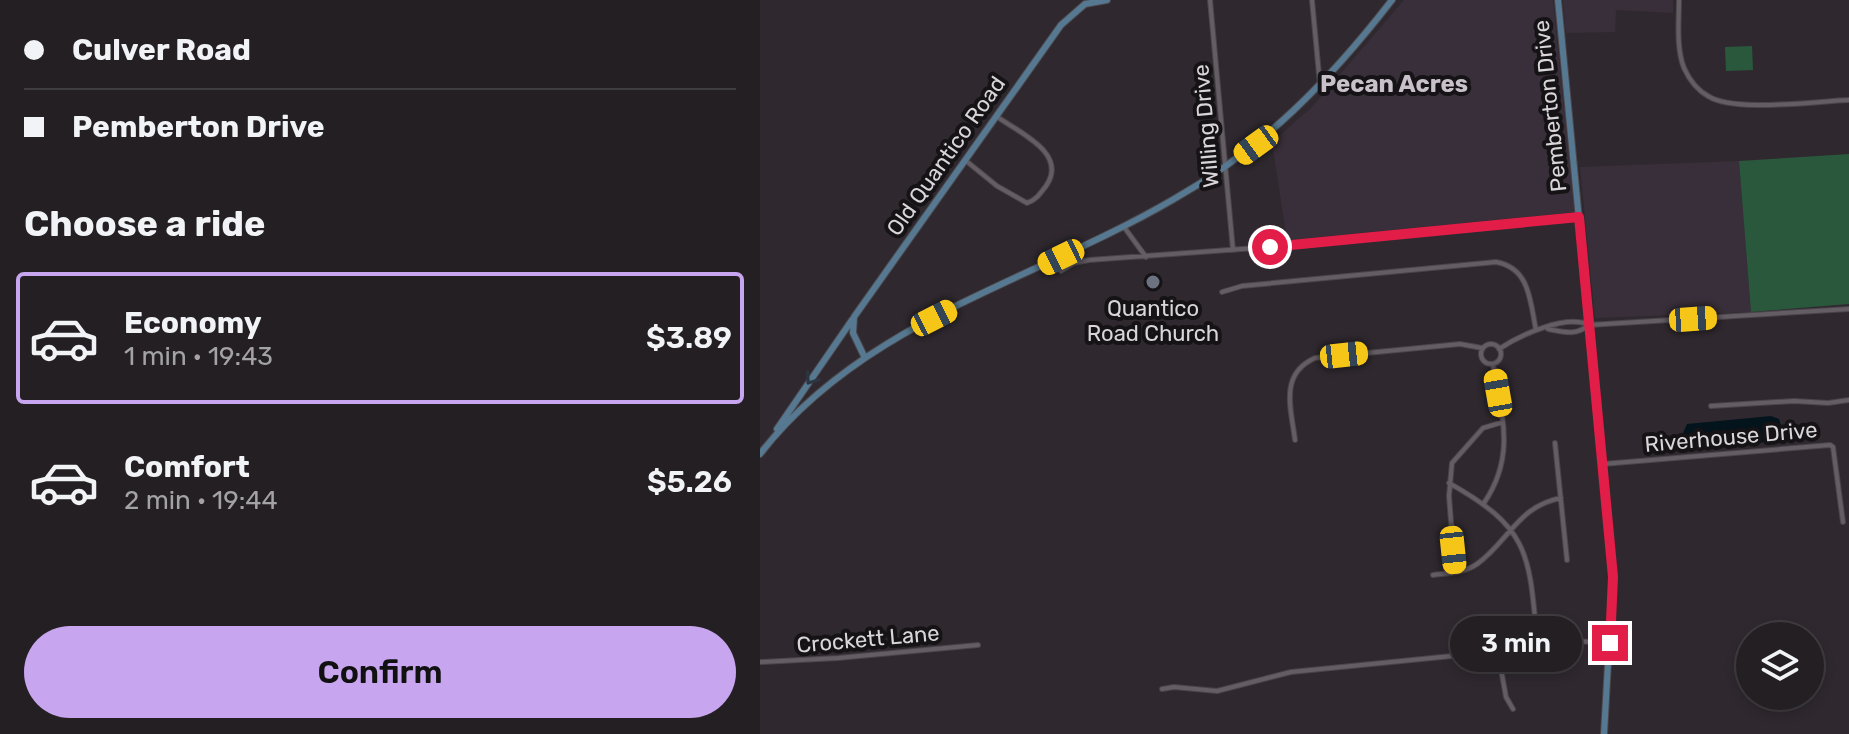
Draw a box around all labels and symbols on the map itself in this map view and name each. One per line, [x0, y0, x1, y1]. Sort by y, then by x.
street label: Pemberton Drive [1528, 19, 1572, 193]
street label: Willing Drive [1187, 63, 1225, 189]
district label: Pecan Acres [1320, 70, 1468, 98]
street label: Old Quantico Road [881, 71, 1011, 241]
car [1230, 121, 1282, 169]
route start [1252, 229, 1288, 265]
car [1034, 236, 1088, 278]
marker: Quantico Road Church [1144, 273, 1162, 291]
place label: Quantico Road Church [1087, 295, 1219, 347]
car [907, 296, 961, 340]
car [1668, 305, 1718, 333]
car [1319, 341, 1369, 369]
car [1482, 367, 1514, 419]
one-way arrow [806, 371, 821, 385]
street label: Riverhouse Drive [1643, 416, 1819, 458]
car [1439, 525, 1467, 575]
callout: 3 min [1450, 615, 1582, 671]
street label: Crockett Lane [795, 619, 941, 659]
route end [1592, 625, 1628, 661]

